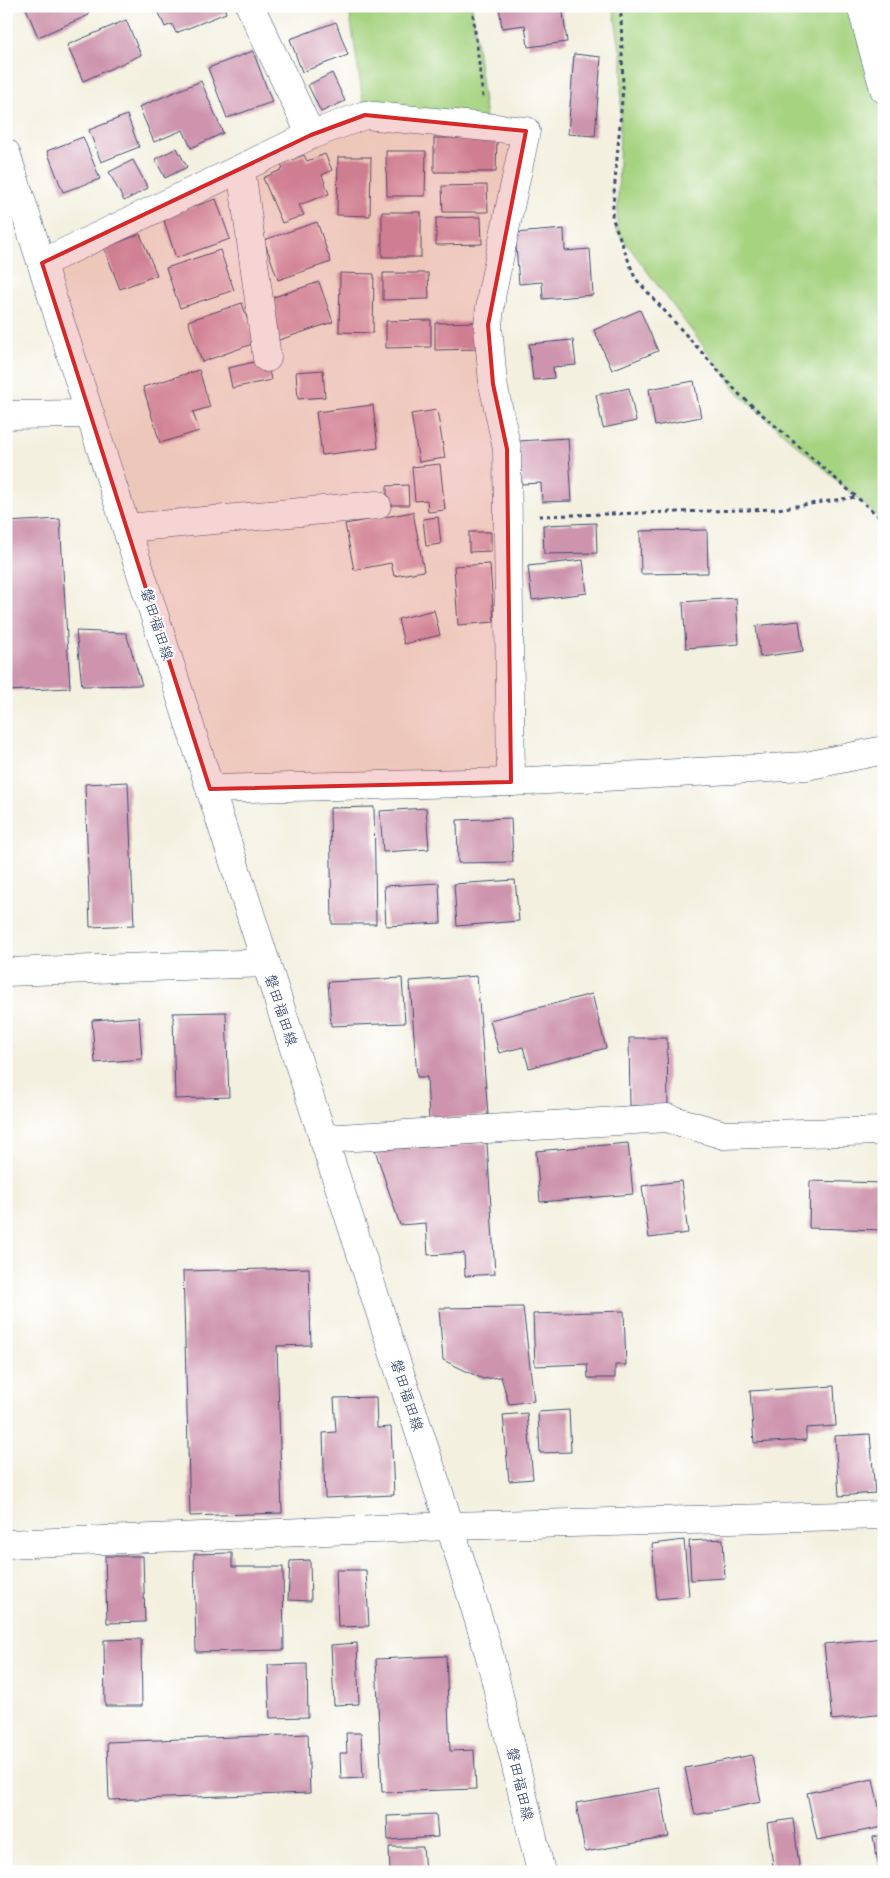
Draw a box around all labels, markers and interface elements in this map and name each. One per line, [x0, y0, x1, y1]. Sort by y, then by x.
street label: 磐田福田線 [136, 586, 177, 663]
street label: 磐田福田線 [260, 972, 301, 1049]
street label: 磐田福田線 [386, 1357, 427, 1434]
street label: 磐田福田線 [502, 1745, 537, 1823]

